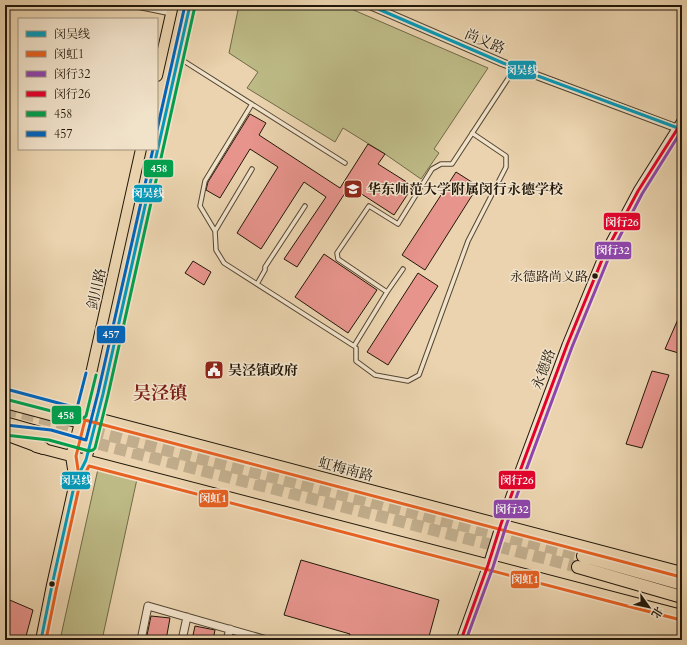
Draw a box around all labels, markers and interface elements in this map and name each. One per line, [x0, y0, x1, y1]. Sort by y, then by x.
legend [18, 18, 158, 150]
street label: 尚义路 [462, 25, 508, 58]
text: 闵吴线 [54, 26, 90, 42]
text: 闵虹1 [54, 46, 84, 62]
line badge: 闵吴线 [507, 60, 537, 80]
text: 闵吴线 [506, 63, 539, 78]
text: 闵行32 [54, 66, 90, 82]
text: 闵行26 [54, 86, 90, 102]
text: 458 [54, 106, 72, 122]
text: 457 [54, 126, 72, 142]
line badge: 458 [143, 159, 174, 178]
text: 458 [151, 161, 167, 176]
school or university icon: 华东师范大学附属闵行永德学校 [342, 178, 364, 200]
place label: 华东师范大学附属闵行永德学校 [367, 180, 563, 199]
line badge: 闵吴线 [133, 184, 163, 203]
text: 闵吴线 [132, 186, 165, 201]
line badge: 闵行26 [603, 212, 641, 231]
text: 闵行26 [605, 215, 639, 230]
line badge: 闵行32 [594, 241, 632, 260]
text: 闵行32 [596, 243, 630, 258]
street label: 剑川路 [83, 267, 110, 312]
place label: 永德路尚义路 [510, 268, 588, 286]
marker: 永德路尚义路 [590, 271, 600, 281]
line badge: 457 [96, 325, 126, 344]
text: 457 [103, 327, 120, 342]
street label: 永德路 [527, 346, 560, 392]
public building icon: 吴泾镇政府 [203, 359, 225, 381]
place label: 吴泾镇政府 [228, 361, 298, 380]
district label: 吴泾镇 [133, 381, 188, 406]
line badge: 458 [51, 405, 82, 425]
text: 458 [58, 408, 74, 423]
street label: 虹梅南路 [316, 453, 375, 486]
line badge: 闵行26 [498, 470, 536, 490]
line badge: 闵吴线 [61, 471, 91, 490]
text: 闵吴线 [60, 473, 93, 488]
text: 闵行26 [500, 473, 534, 488]
line badge: 闵虹1 [198, 489, 229, 508]
text: 闵虹1 [199, 491, 227, 506]
line badge: 闵行32 [493, 499, 531, 519]
text: 闵行32 [495, 502, 529, 517]
line badge: 闵虹1 [510, 570, 540, 589]
text: 闵虹1 [511, 572, 539, 587]
unlabelled marker [47, 579, 57, 589]
north arrow [629, 587, 669, 627]
text: 北 [648, 603, 666, 621]

